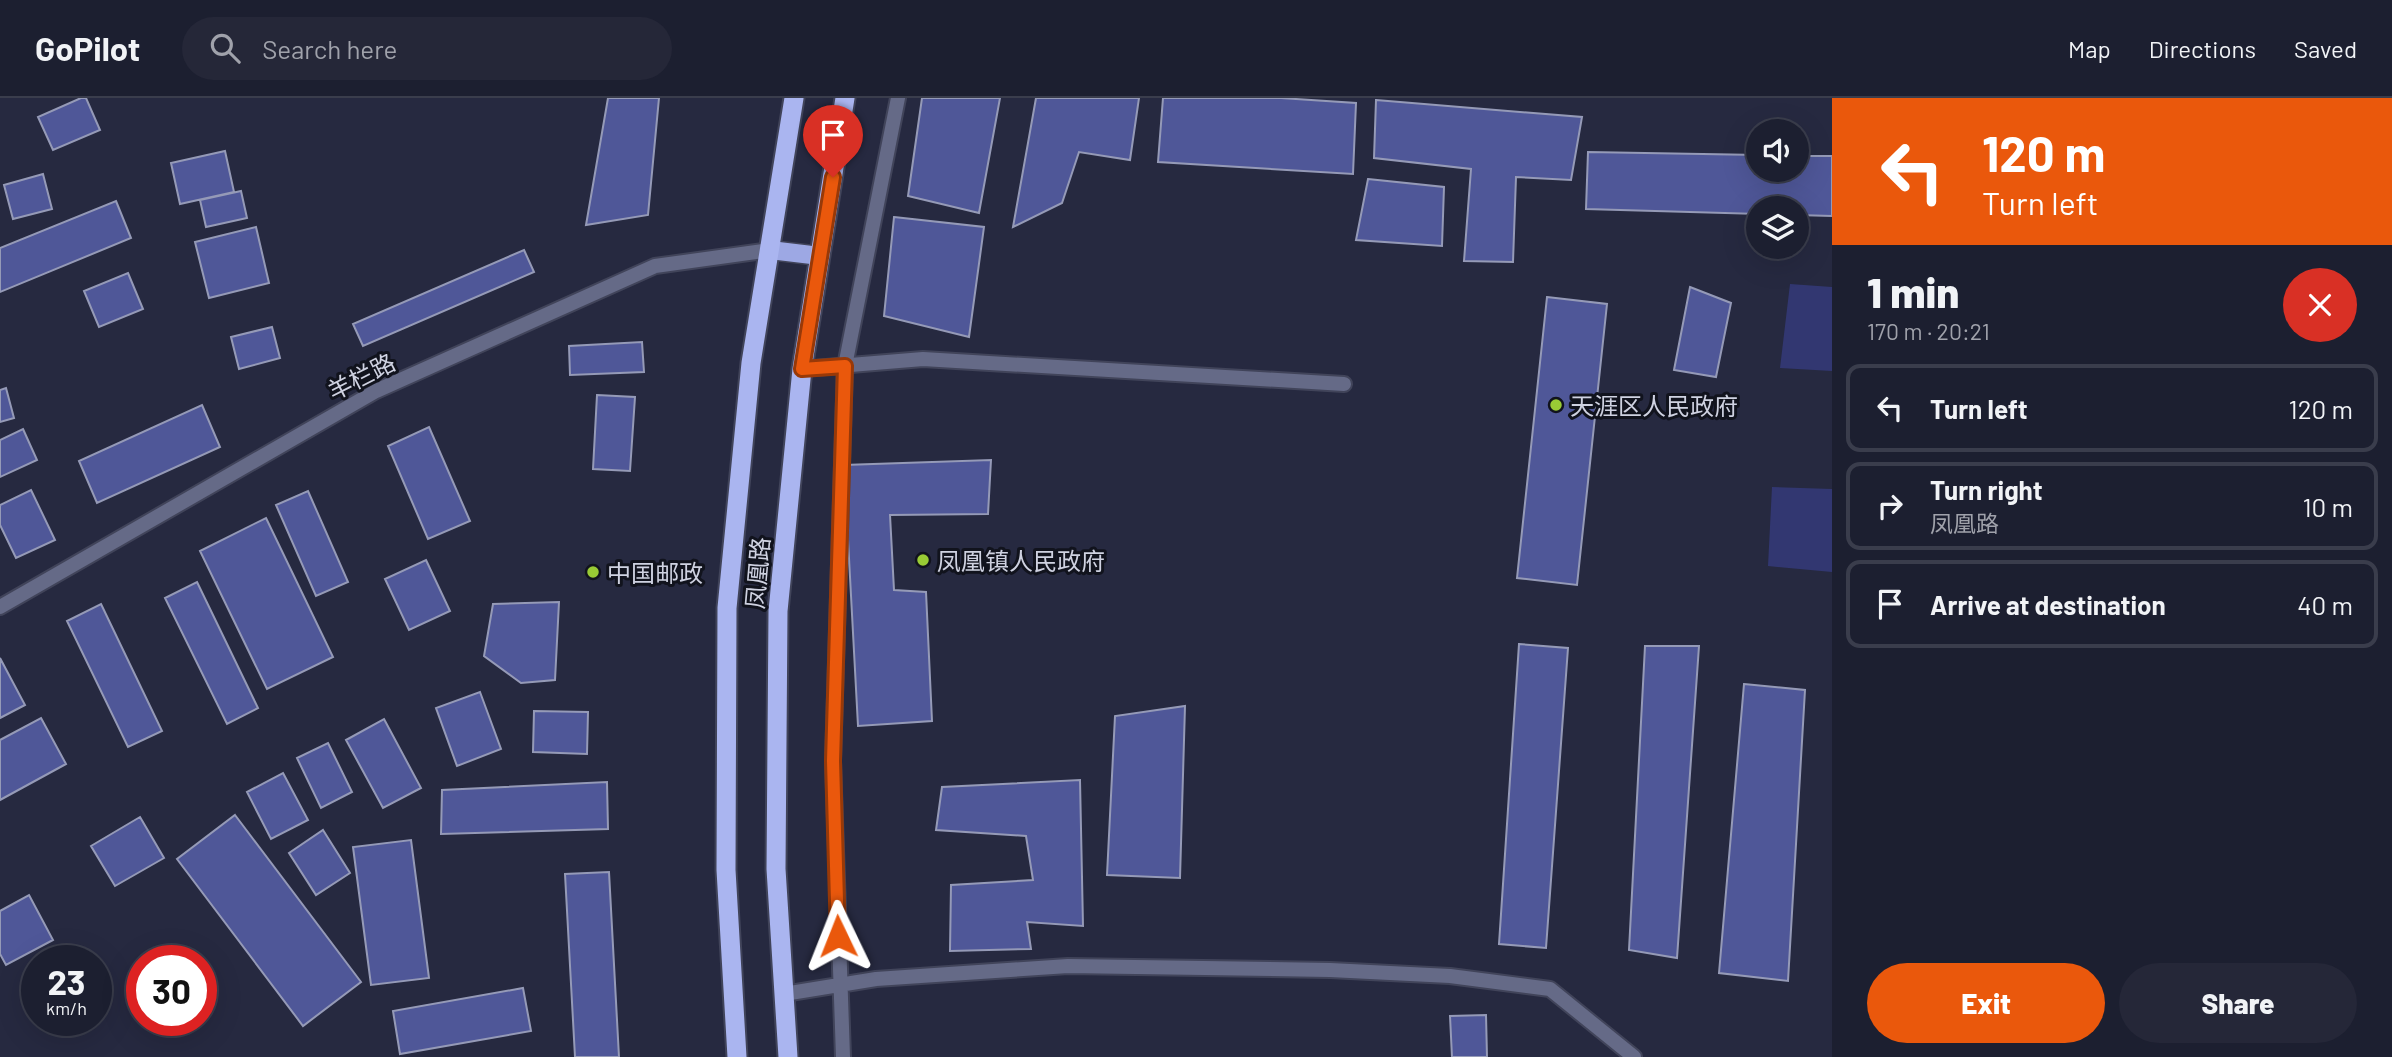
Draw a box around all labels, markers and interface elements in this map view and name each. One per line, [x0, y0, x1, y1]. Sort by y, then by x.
search box [182, 17, 672, 80]
text: GoPilot [35, 28, 140, 68]
icon: search [206, 29, 244, 67]
text: Search here [262, 33, 397, 64]
text: Map [2068, 34, 2111, 63]
text: Directions [2149, 34, 2256, 63]
text: Saved [2294, 34, 2357, 63]
pin [803, 105, 863, 177]
icon: arrive [814, 116, 852, 154]
map controls [1746, 119, 1809, 259]
button: sound [1746, 119, 1809, 182]
text: 120 m [1982, 123, 2105, 182]
icon: left [1867, 126, 1958, 217]
text: Turn left [1982, 183, 2099, 221]
button: layers [1746, 196, 1809, 259]
text: 1 min [1867, 266, 1959, 316]
button: close [2283, 268, 2357, 342]
text: 170 m · 20:21 [1867, 317, 1990, 345]
street label: 羊栏路 [322, 347, 400, 405]
icon: left [1871, 389, 1909, 427]
place label: 天涯区人民政府 [1570, 391, 1738, 420]
text: Turn left [1930, 393, 2028, 424]
text: 120 m [2289, 393, 2353, 424]
marker: 天涯区人民政府 [1548, 397, 1564, 413]
text: Turn right [1930, 474, 2043, 505]
icon: right [1871, 487, 1909, 525]
text: 10 m [2303, 491, 2353, 522]
text: 凤凰路 [1930, 509, 1999, 537]
street label: 凤凰路 [739, 536, 775, 610]
place label: 凤凰镇人民政府 [937, 546, 1105, 575]
marker: 凤凰镇人民政府 [915, 552, 931, 568]
place label: 中国邮政 [607, 558, 703, 587]
marker: 中国邮政 [585, 564, 601, 580]
icon: arrive [1871, 585, 1909, 623]
text: Arrive at destination [1930, 589, 2166, 620]
text: 40 m [2297, 589, 2353, 620]
position arrow [801, 899, 875, 973]
speed limit sign: 30 [126, 945, 217, 1036]
text: 23 [47, 960, 86, 1002]
button: Exit [1867, 963, 2105, 1043]
button: Share [2119, 963, 2357, 1043]
text: km/h [46, 997, 87, 1019]

